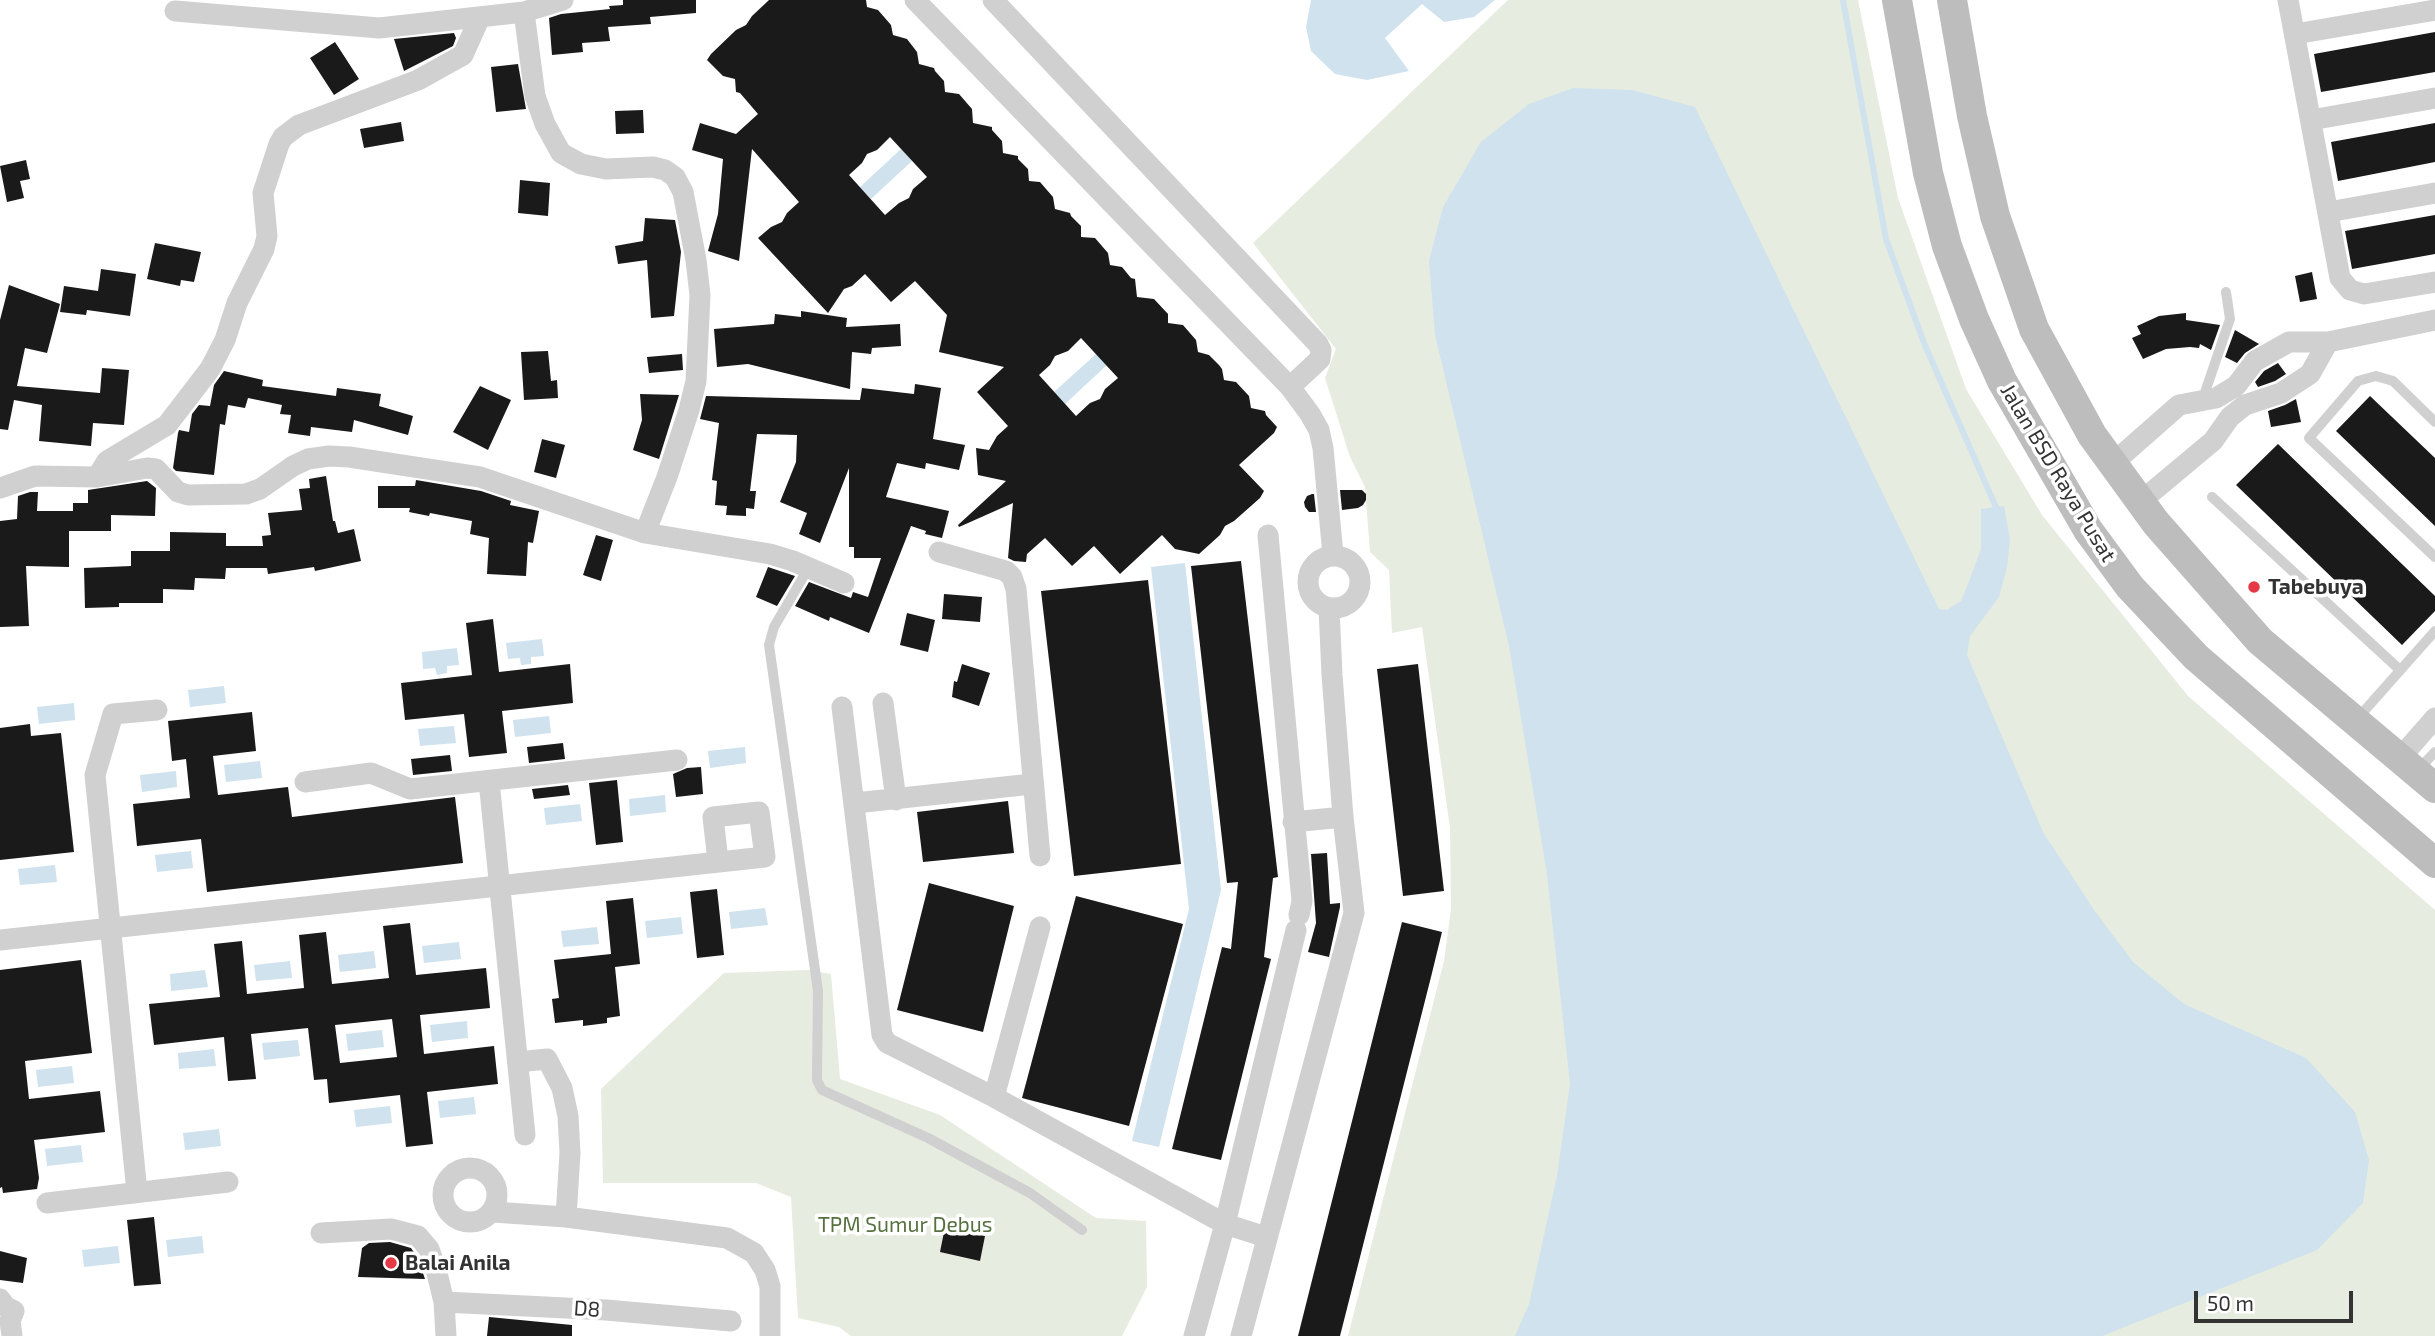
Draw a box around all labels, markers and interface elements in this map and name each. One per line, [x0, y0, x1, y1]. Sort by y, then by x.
street label: Jalan BSD Raya Pusat [1995, 379, 2121, 567]
place label: Tabebuya [2268, 574, 2364, 600]
marker: Tabebuya [2246, 579, 2262, 595]
park label: TPM Sumur Debus [818, 1212, 992, 1238]
place label: Balai Anila [405, 1250, 511, 1276]
marker: Balai Anila [383, 1255, 399, 1271]
scale bar [2197, 1276, 2356, 1320]
text: 50 m [2207, 1290, 2254, 1315]
street label: D8 [573, 1295, 601, 1323]

